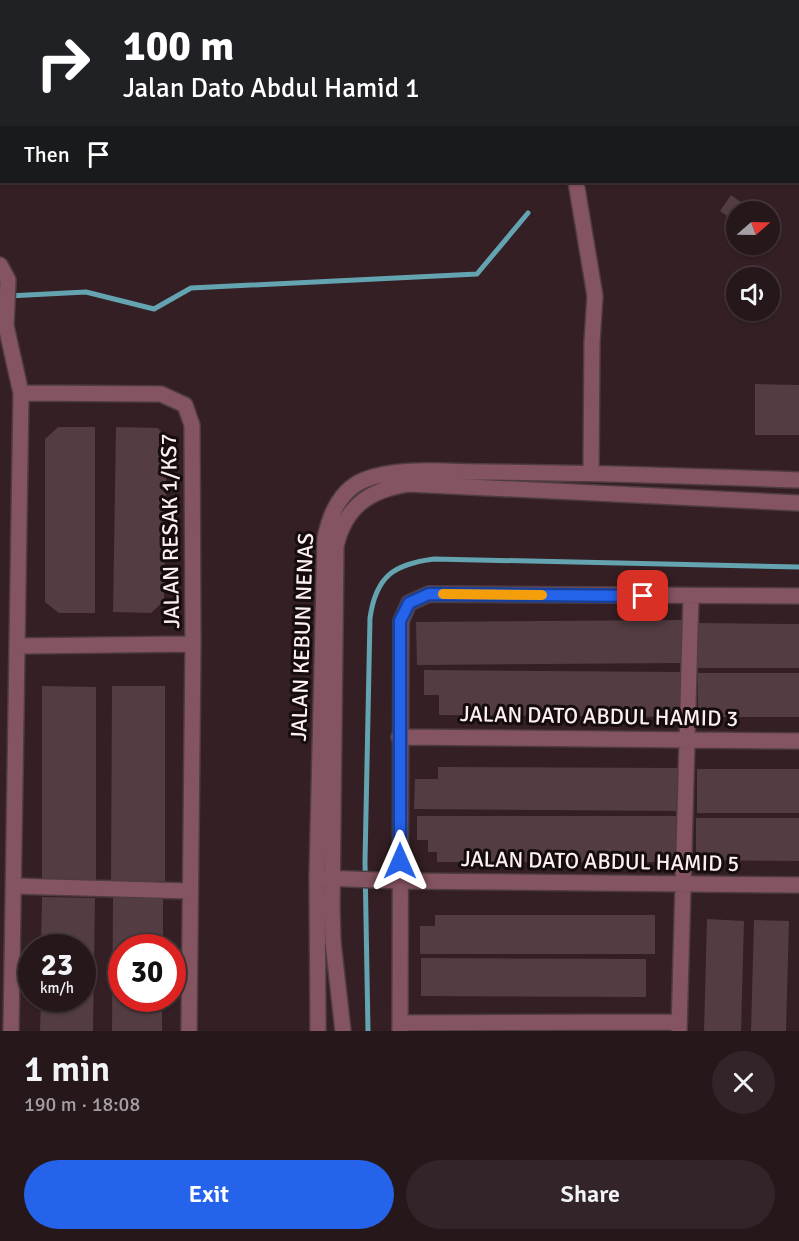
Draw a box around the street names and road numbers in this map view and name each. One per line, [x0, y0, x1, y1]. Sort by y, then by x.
street label: JALAN RESAK 1/KS7 [155, 433, 185, 629]
street label: JALAN KEBUN NENAS [285, 532, 319, 742]
street label: JALAN DATO ABDUL HAMID 3 [460, 700, 738, 732]
street label: JALAN DATO ABDUL HAMID 5 [461, 845, 739, 877]

